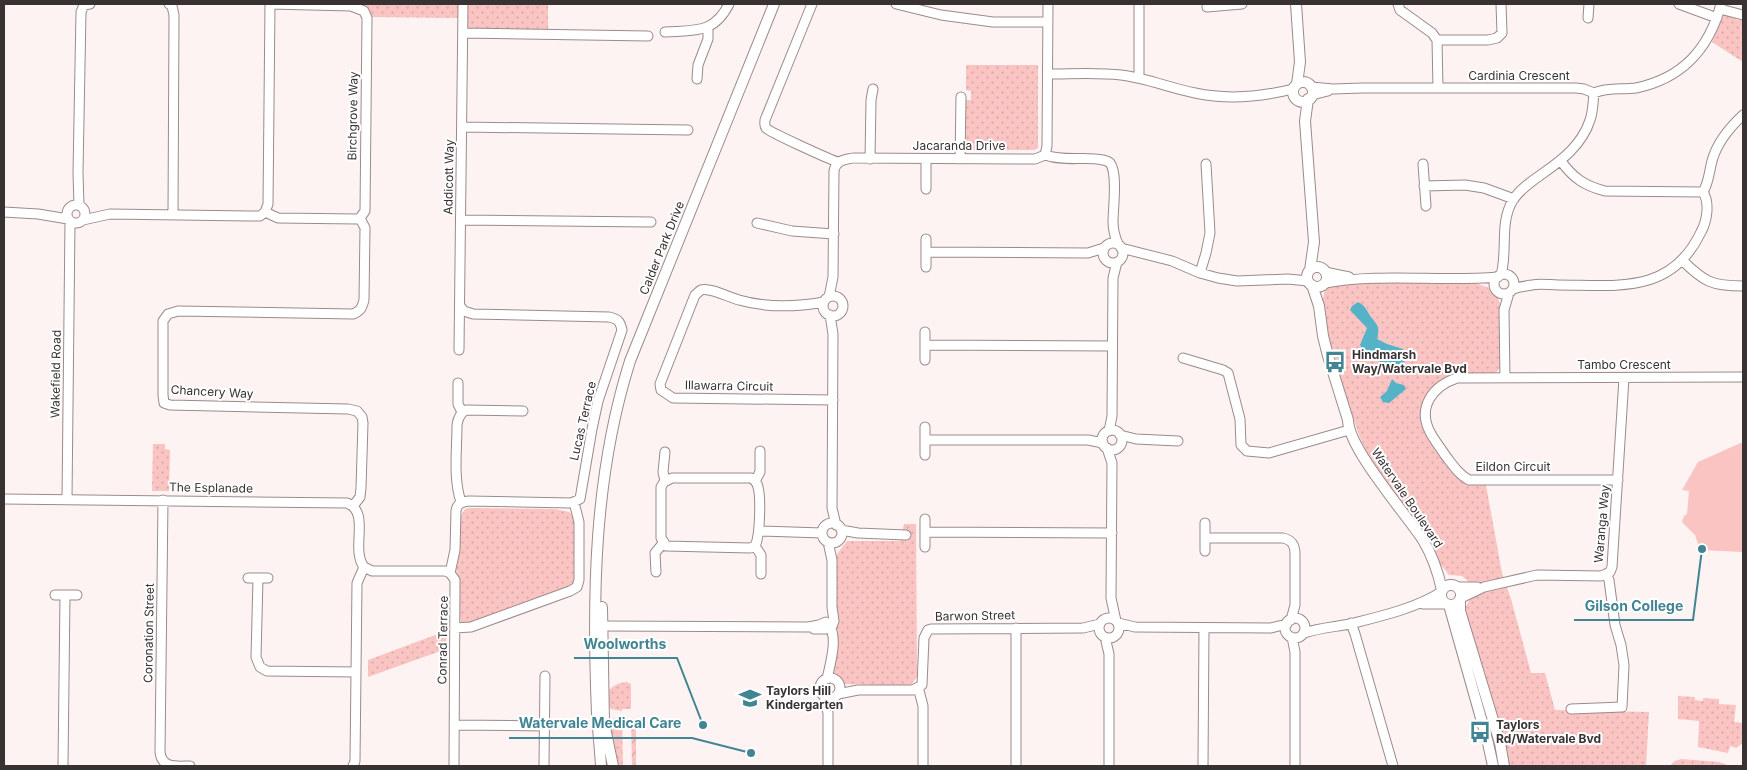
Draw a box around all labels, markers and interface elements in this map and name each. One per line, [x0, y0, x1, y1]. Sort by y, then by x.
street label: Cardinia Crescent [1468, 68, 1570, 83]
street label: Birchgrove Way [344, 71, 361, 161]
street label: Jacaranda Drive [913, 138, 1005, 153]
street label: Addicott Way [440, 139, 457, 215]
street label: Calder Park Drive [636, 199, 687, 297]
street label: Wakefield Road [47, 330, 64, 418]
place label: Hindmarsh Way/Watervale Bvd [1352, 347, 1467, 376]
bus stop icon: Hindmarsh Way/Watervale Bvd [1322, 349, 1348, 375]
street label: Tambo Crescent [1577, 357, 1671, 372]
street label: Illawarra Circuit [685, 377, 773, 394]
street label: Lucas Terrace [566, 380, 599, 462]
street label: Chancery Way [170, 382, 254, 401]
street label: Watervale Boulevard [1368, 445, 1446, 550]
street label: Eildon Circuit [1476, 459, 1550, 474]
street label: The Esplanade [169, 479, 253, 496]
street label: Waranga Way [1591, 484, 1612, 564]
street label: Coronation Street [140, 583, 157, 683]
callout: Gilson College [1574, 591, 1693, 620]
street label: Conrad Terrace [434, 596, 451, 684]
text: Gilson College [1585, 597, 1683, 614]
street label: Barwon Street [935, 607, 1015, 624]
callout: Woolworths [574, 629, 677, 658]
text: Woolworths [584, 635, 667, 652]
place label: Taylors Hill Kindergarten [766, 683, 843, 712]
school or university icon: Taylors Hill Kindergarten [737, 685, 763, 711]
callout: Watervale Medical Care [509, 709, 692, 738]
text: Watervale Medical Care [519, 714, 681, 731]
place label: Taylors Rd/Watervale Bvd [1496, 717, 1601, 746]
bus stop icon: Taylors Rd/Watervale Bvd [1467, 719, 1493, 745]

